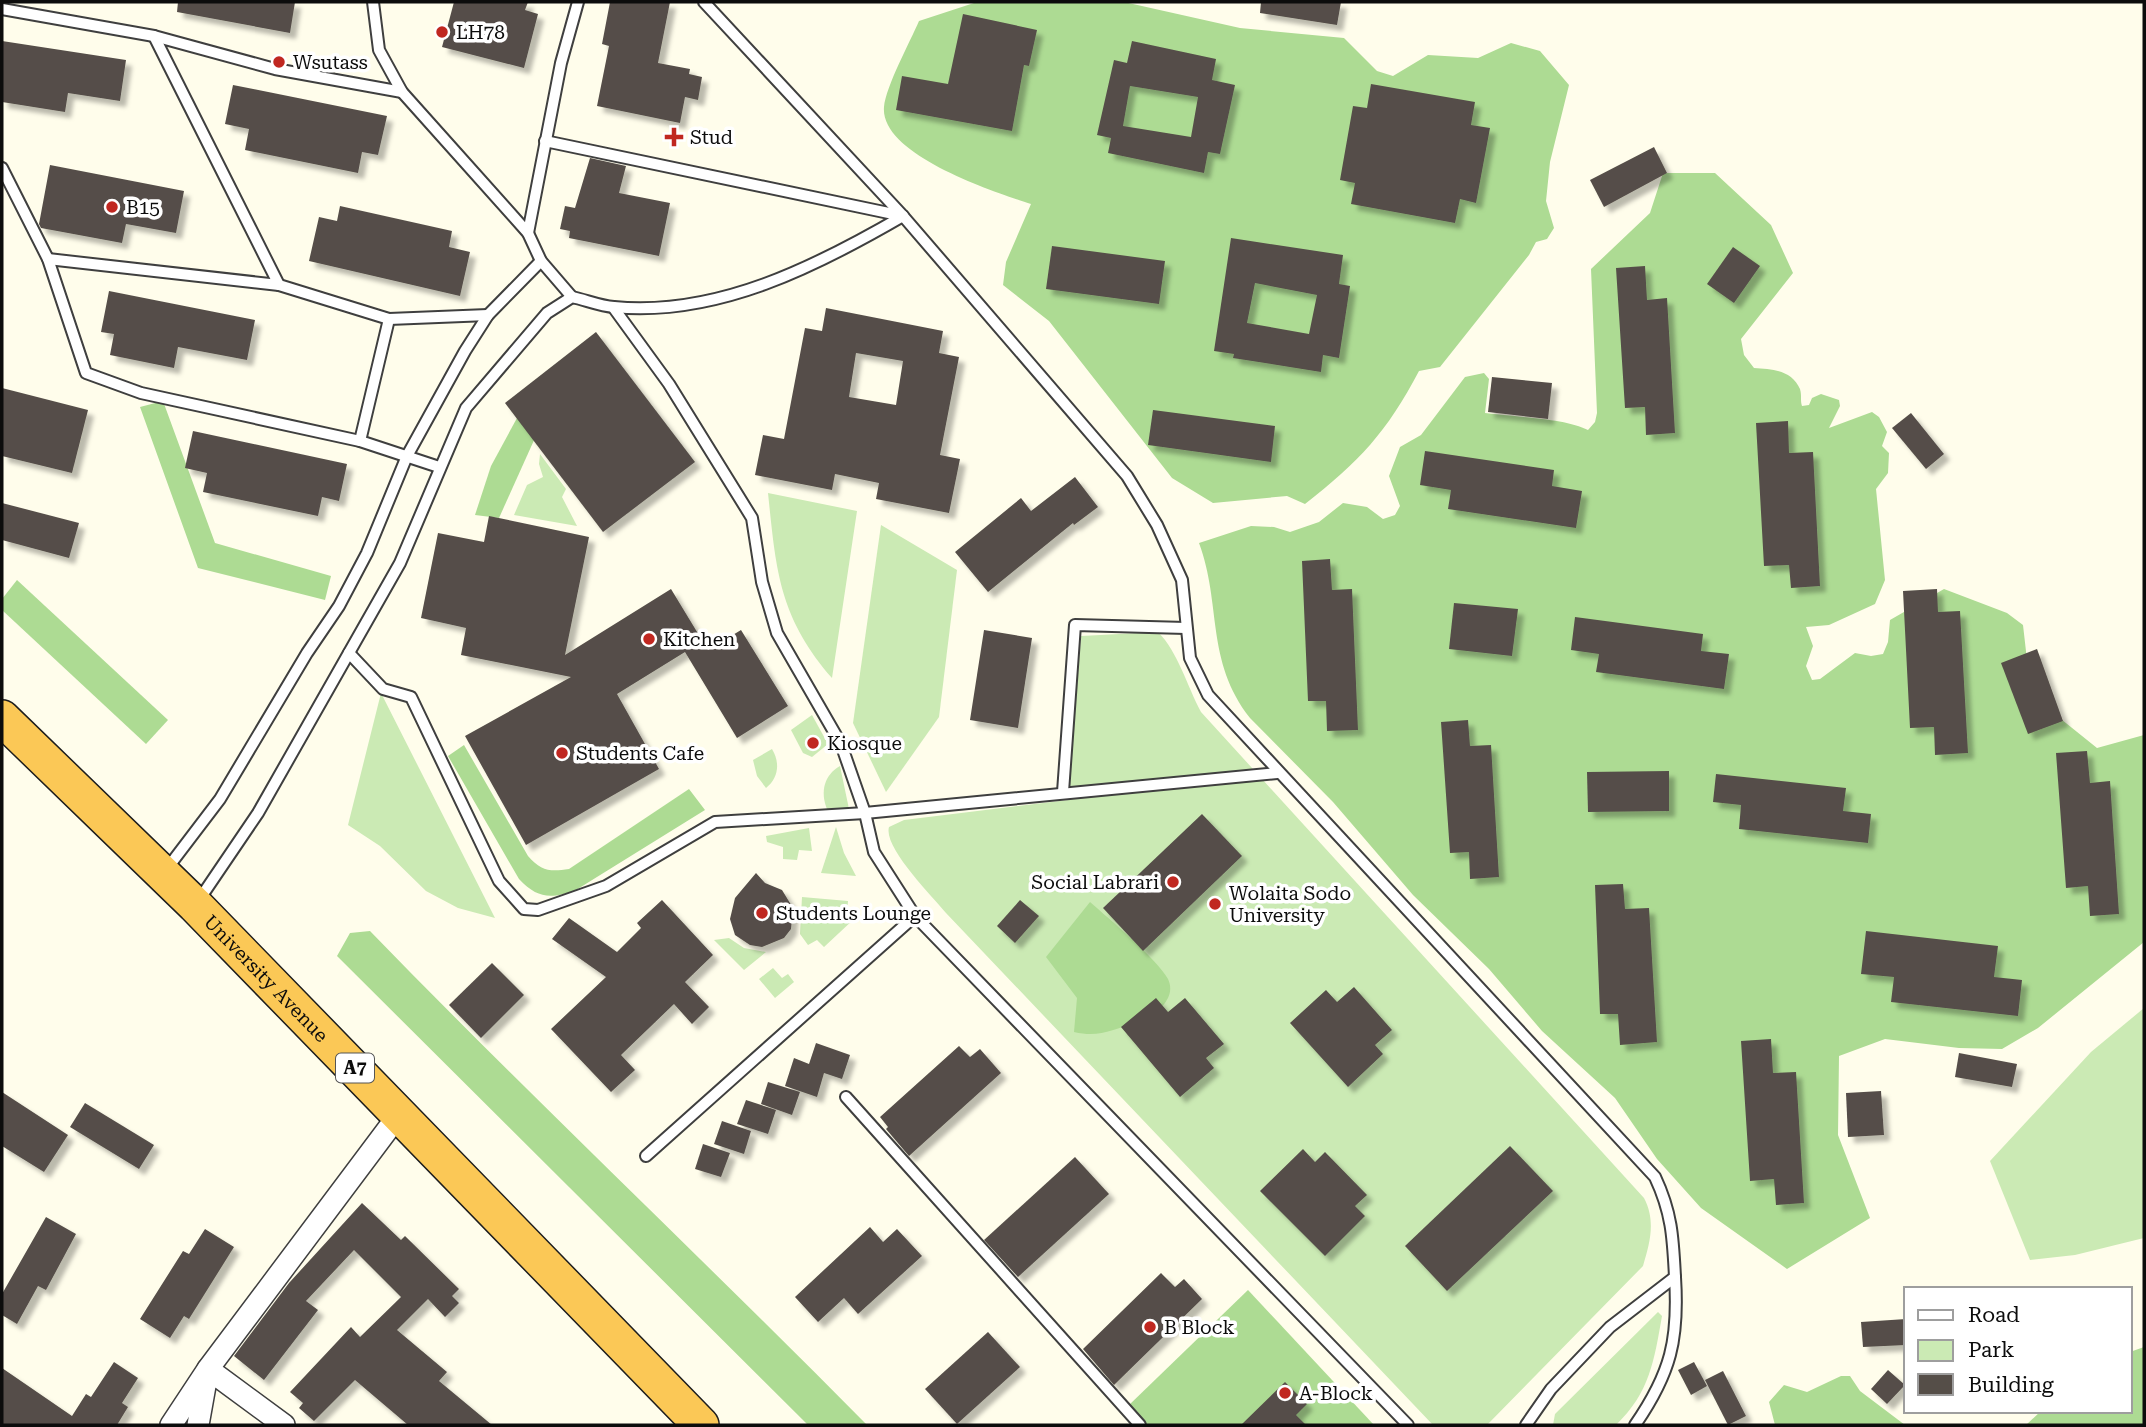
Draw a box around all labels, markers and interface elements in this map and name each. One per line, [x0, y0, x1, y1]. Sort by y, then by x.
place label: LH78 [456, 21, 505, 44]
marker: LH78 [434, 24, 450, 40]
place label: Wsutass [293, 51, 368, 74]
marker: Wsutass [271, 54, 287, 70]
place label: Stud [690, 126, 733, 149]
marker: Stud [664, 127, 684, 147]
place label: B15 [126, 196, 160, 219]
marker: B15 [104, 199, 120, 215]
place label: Kitchen [663, 628, 735, 651]
marker: Kitchen [641, 631, 657, 647]
place label: Kiosque [827, 732, 902, 755]
marker: Kiosque [805, 735, 821, 751]
place label: Students Cafe [576, 742, 704, 765]
marker: Students Cafe [554, 745, 570, 761]
place label: Social Labrari [1031, 871, 1159, 894]
marker: Social Labrari [1165, 874, 1181, 890]
place label: Wolaita Sodo University [1229, 882, 1351, 927]
marker: Wolaita Sodo University [1207, 896, 1223, 912]
place label: Students Lounge [776, 902, 931, 925]
marker: Students Lounge [754, 905, 770, 921]
street label: University Avenue [199, 910, 333, 1047]
road number: A7 [336, 1054, 374, 1083]
legend [1904, 1287, 2132, 1413]
text: Road [1968, 1303, 2020, 1327]
place label: B Block [1164, 1316, 1234, 1339]
marker: B Block [1142, 1319, 1158, 1335]
text: Park [1968, 1338, 2014, 1362]
text: Building [1968, 1373, 2054, 1397]
place label: A-Block [1299, 1382, 1373, 1405]
marker: A-Block [1277, 1385, 1293, 1401]

